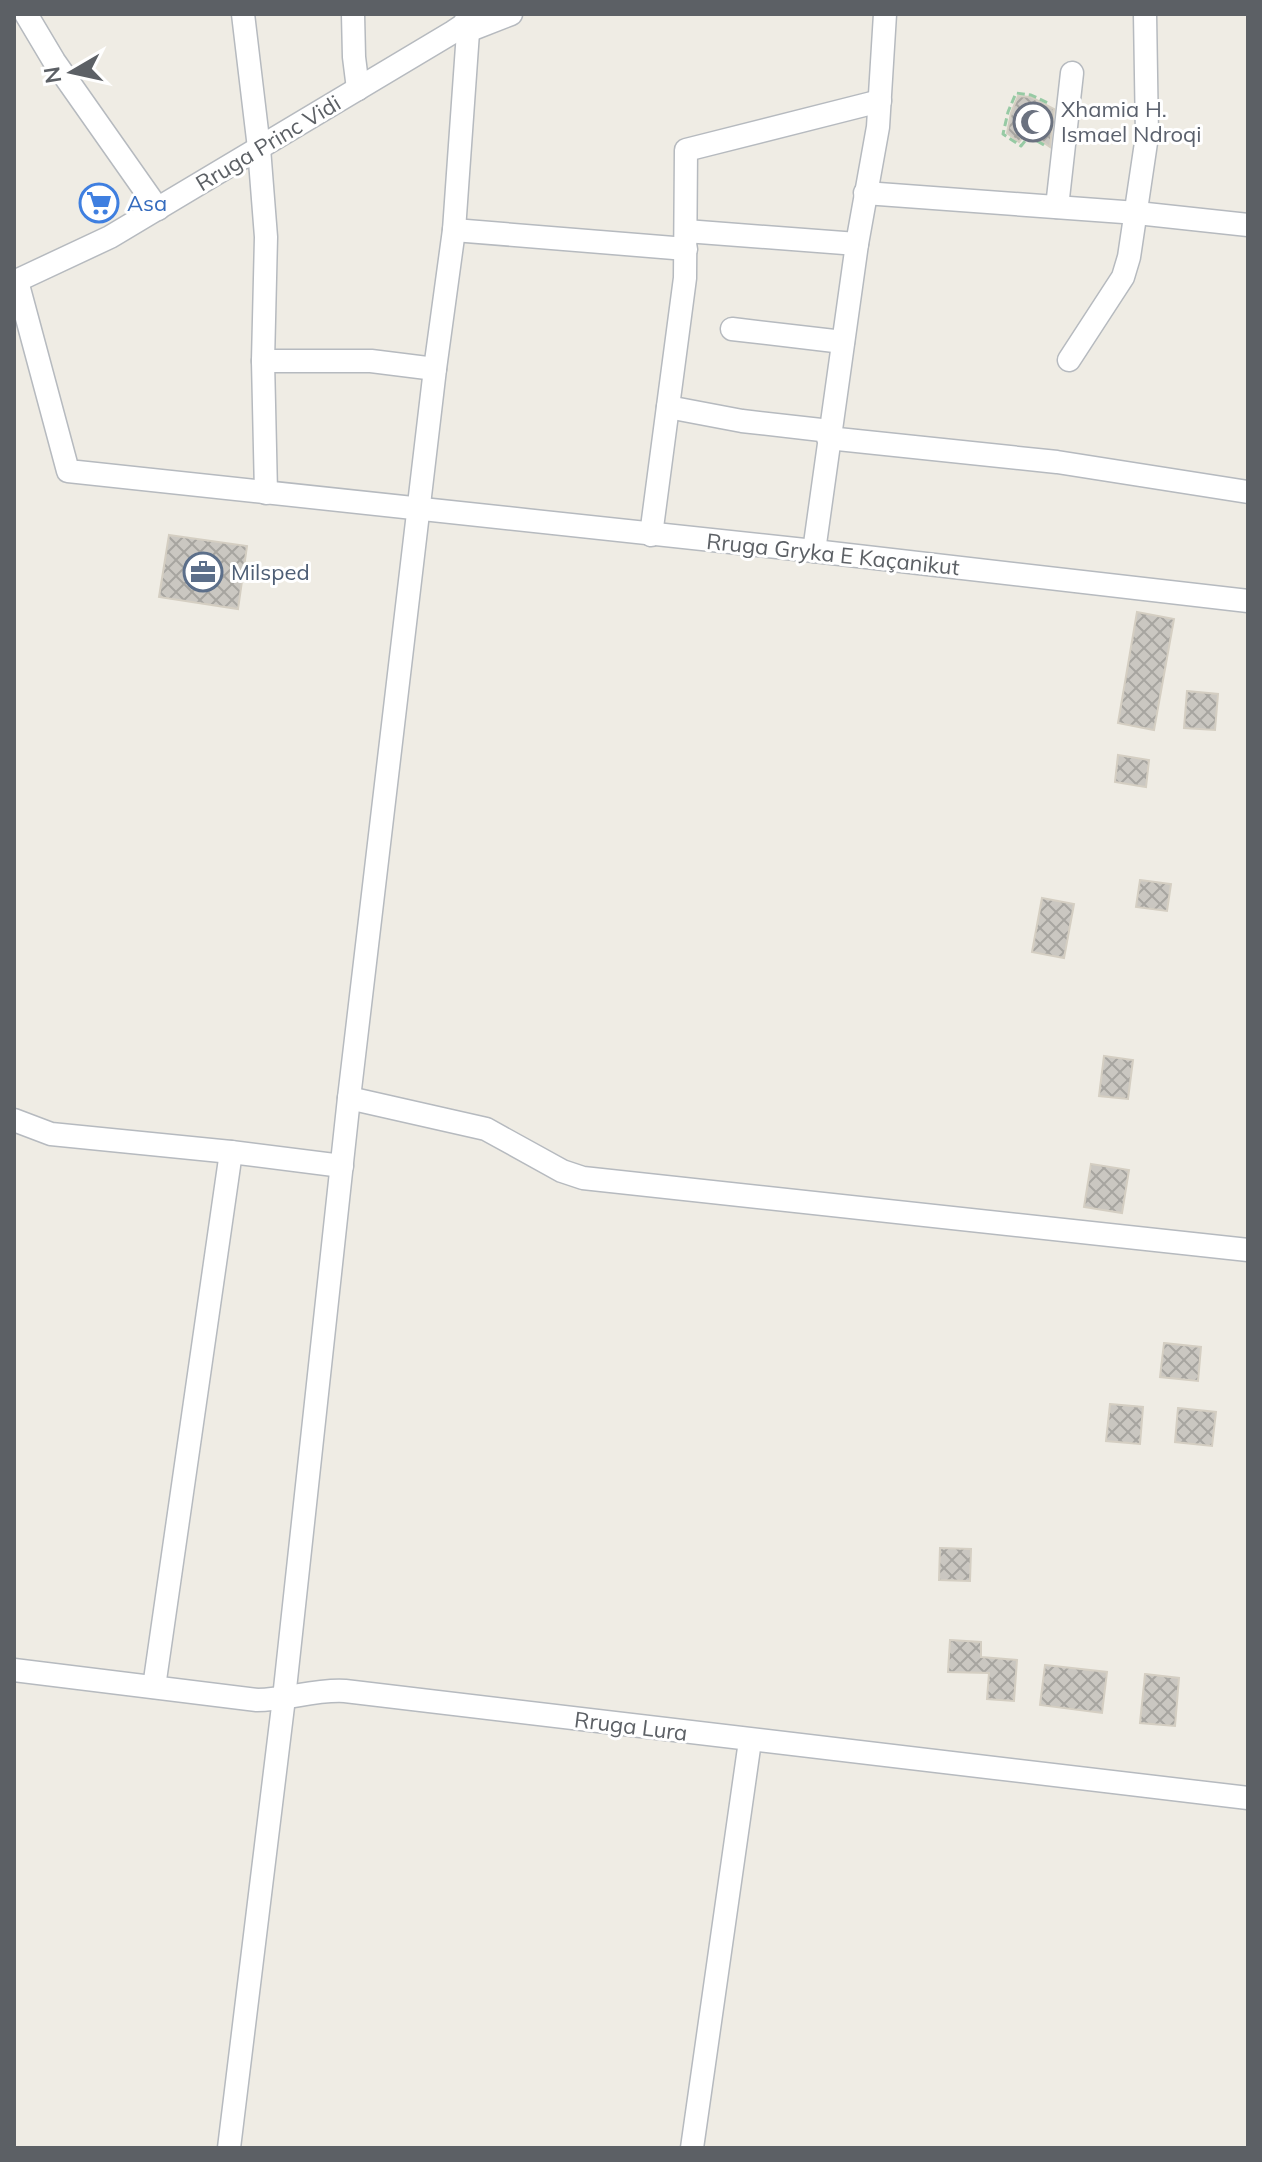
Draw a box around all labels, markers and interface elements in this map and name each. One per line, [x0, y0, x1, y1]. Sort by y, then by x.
north arrow [32, 32, 112, 112]
text: N [37, 65, 67, 86]
street label: Rruga Princ Vidi [191, 89, 345, 197]
place label: Xhamia H. Ismael Ndroqi [1061, 95, 1202, 148]
mosque icon: Xhamia H. Ismael Ndroqi [1012, 101, 1054, 143]
supermarket icon: Asa [78, 182, 120, 224]
place label: Asa [127, 189, 167, 217]
street label: Rruga Gryka E Kaçanikut [705, 527, 961, 581]
office icon: Milsped [182, 551, 224, 593]
place label: Milsped [231, 558, 310, 586]
street label: Rruga Lura [573, 1705, 689, 1747]

